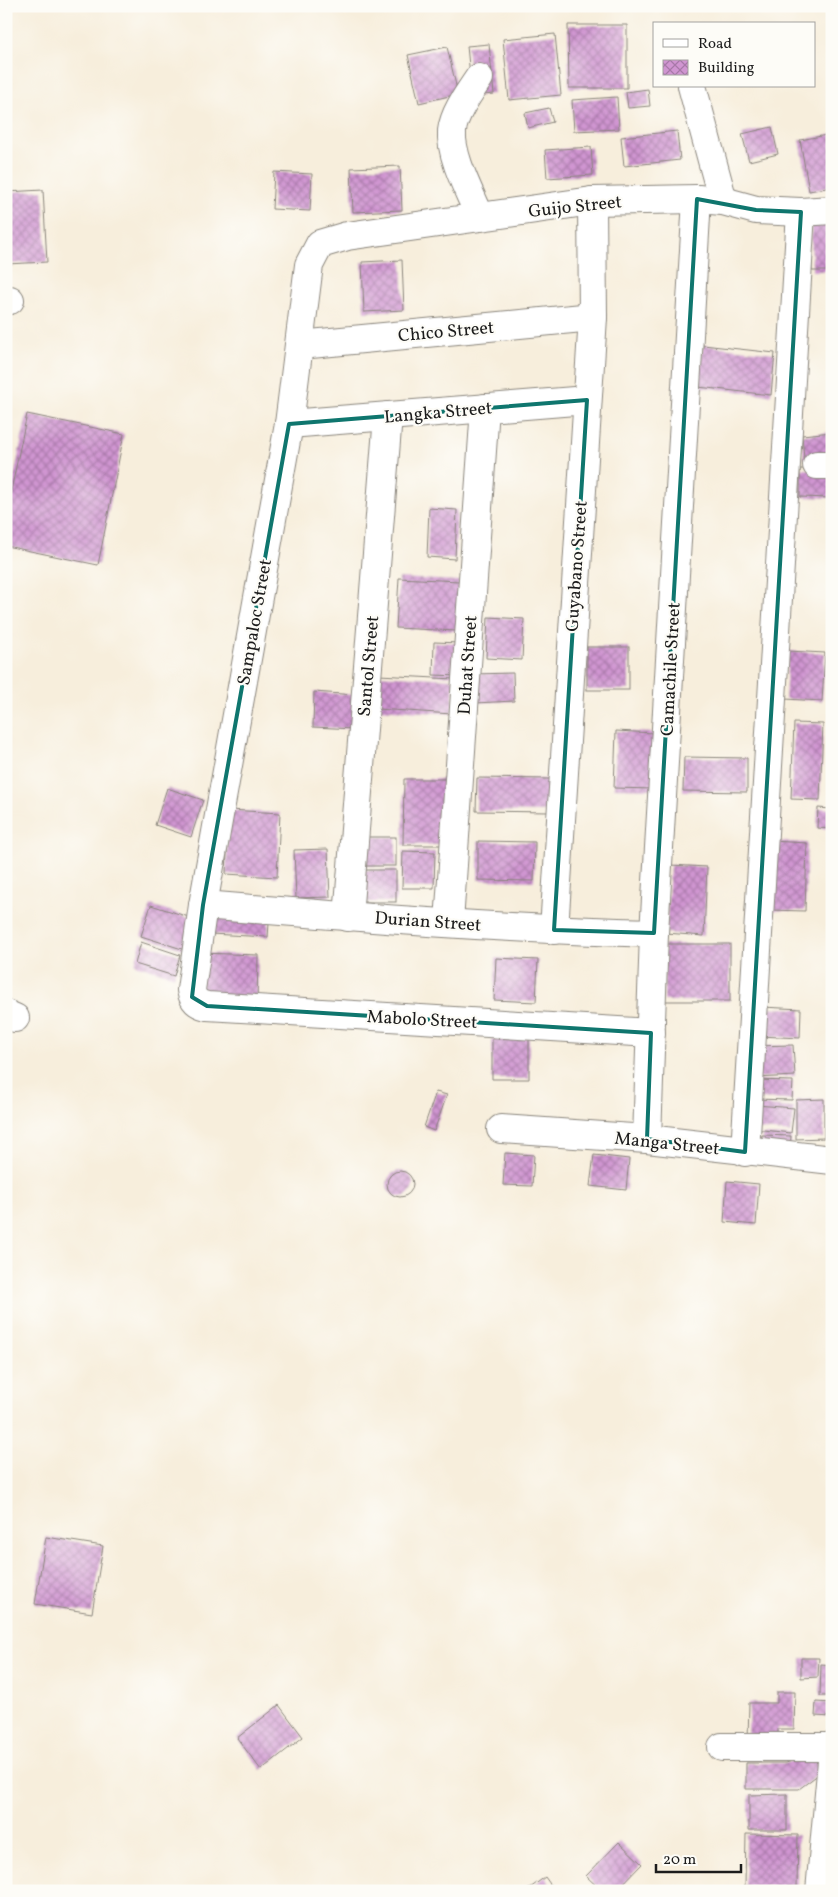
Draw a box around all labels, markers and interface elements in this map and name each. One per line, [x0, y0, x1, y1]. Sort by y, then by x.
legend [653, 22, 816, 88]
text: Road [698, 34, 732, 55]
text: Building [698, 58, 755, 79]
street label: Guijo Street [527, 190, 623, 225]
street label: Chico Street [397, 316, 495, 349]
street label: Langka Street [383, 396, 493, 431]
street label: Guyabano Street [560, 500, 595, 633]
street label: Sampaloc Street [232, 557, 279, 687]
street label: Camachile Street [656, 601, 687, 737]
street label: Duhat Street [453, 614, 484, 716]
street label: Santol Street [353, 615, 386, 718]
street label: Durian Street [374, 906, 482, 939]
street label: Mabolo Street [366, 1005, 478, 1036]
street label: Manga Street [613, 1127, 721, 1162]
scale bar [656, 1842, 740, 1874]
text: 20 m [663, 1850, 696, 1871]

